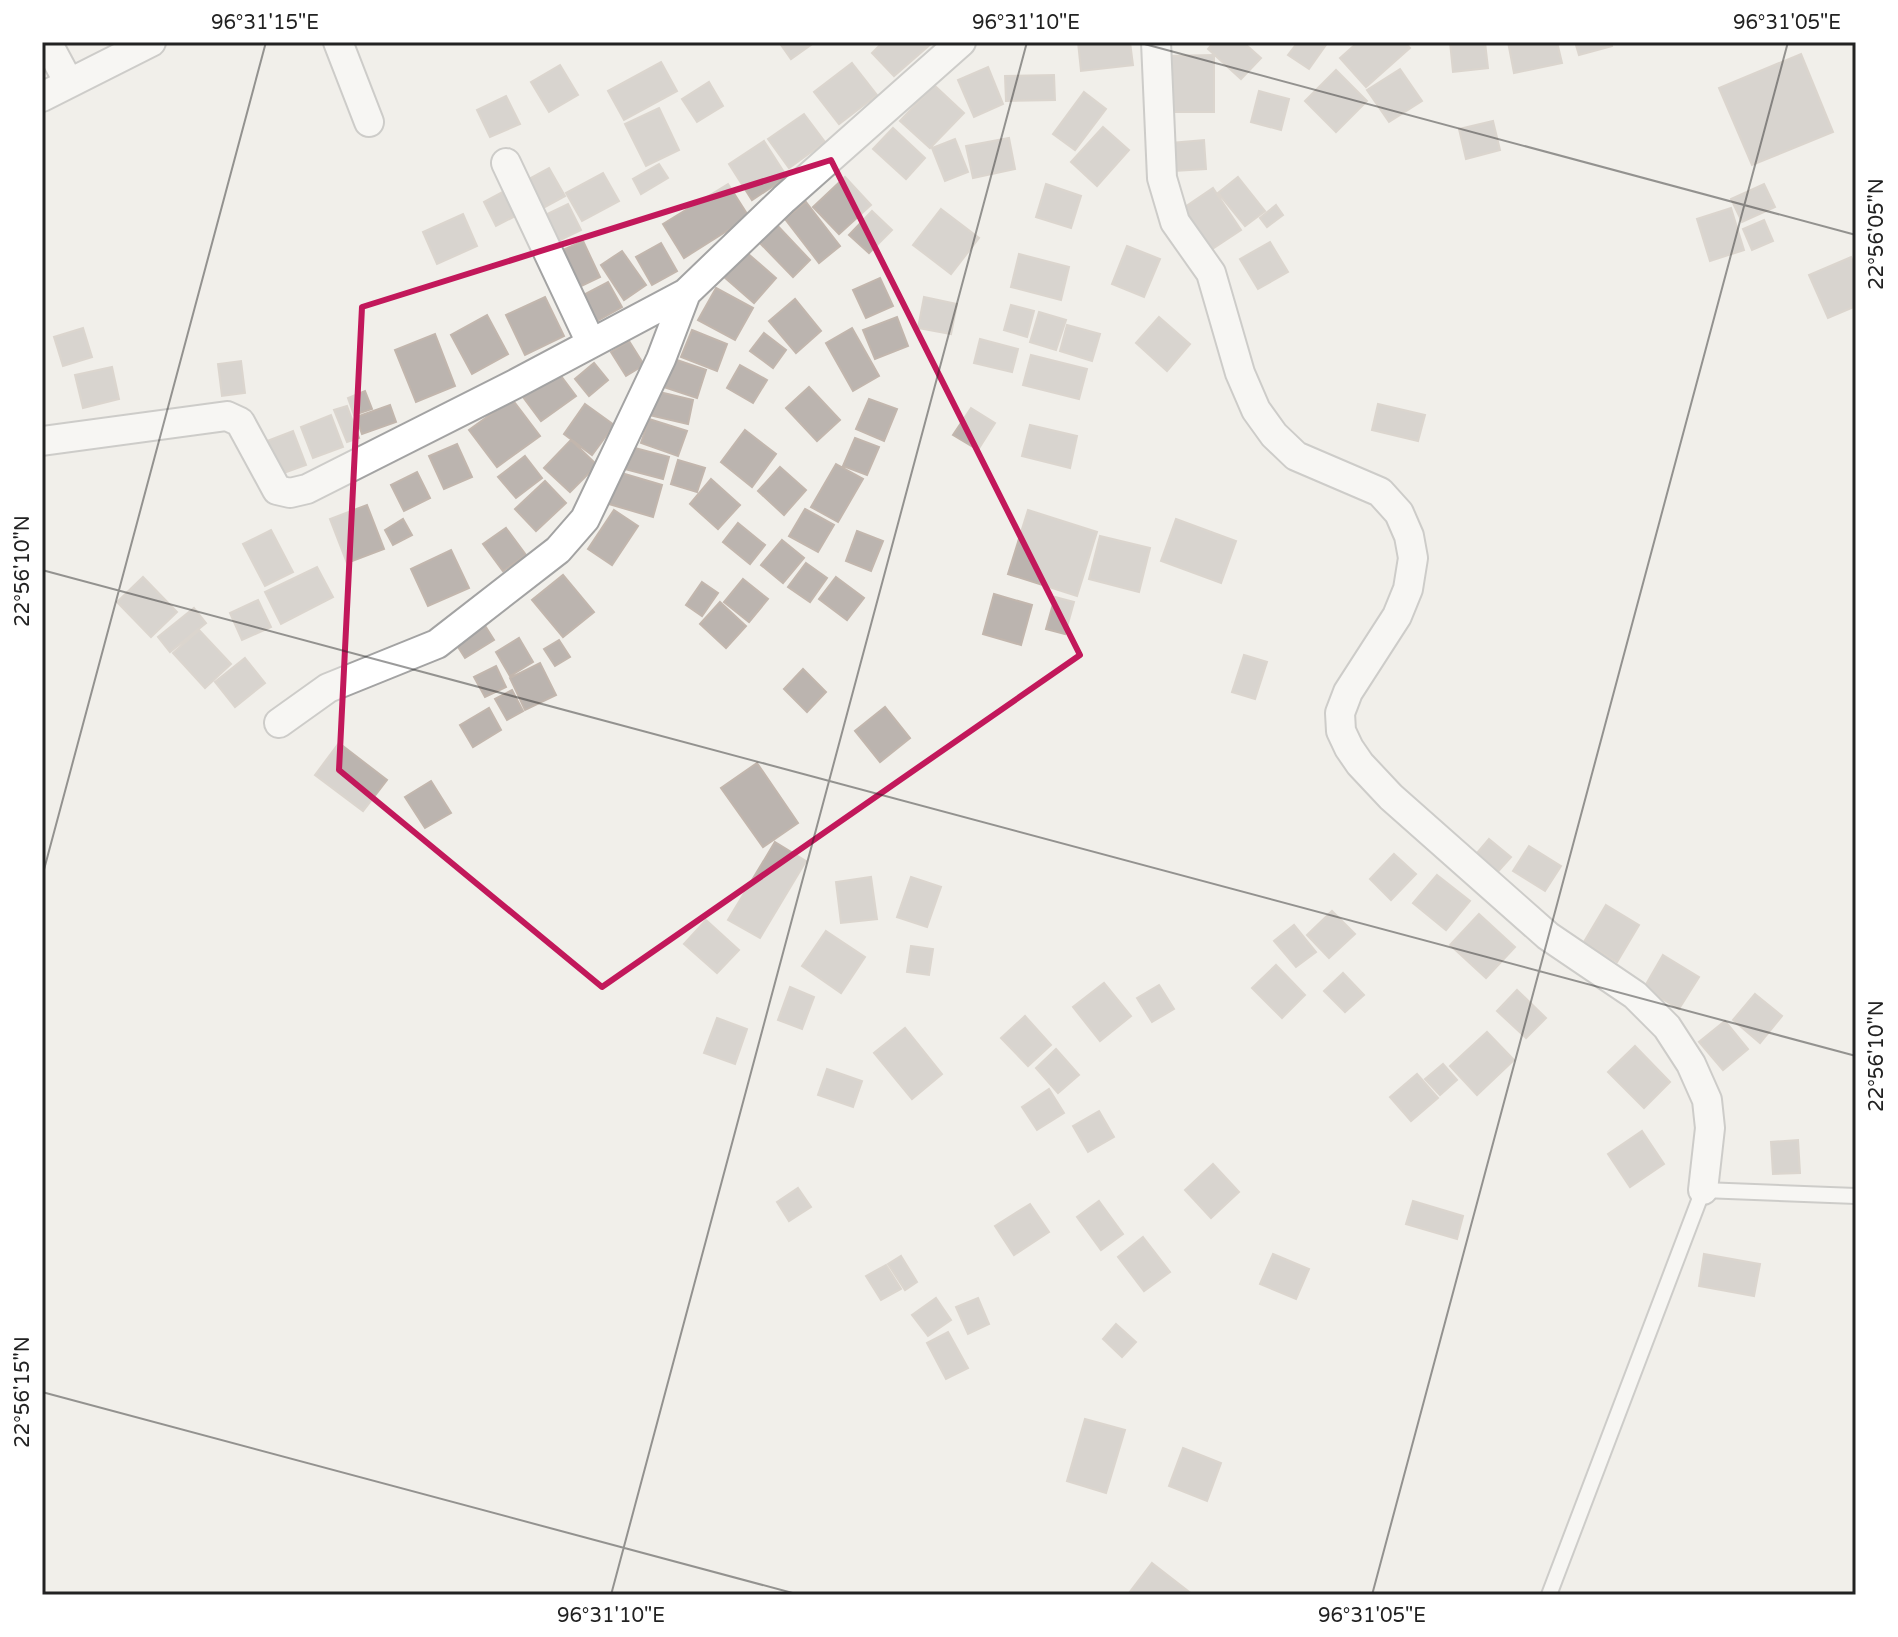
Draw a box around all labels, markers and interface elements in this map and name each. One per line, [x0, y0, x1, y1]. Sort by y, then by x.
text: 96°31'15"E [211, 11, 319, 35]
text: 96°31'10"E [972, 11, 1080, 35]
text: 96°31'05"E [1733, 11, 1841, 35]
text: 22°56'05"N [1865, 178, 1889, 290]
text: 22°56'10"N [11, 515, 35, 627]
text: 22°56'10"N [1865, 1000, 1889, 1112]
text: 22°56'15"N [11, 1336, 35, 1448]
text: 96°31'10"E [557, 1604, 665, 1628]
text: 96°31'05"E [1318, 1604, 1426, 1628]

